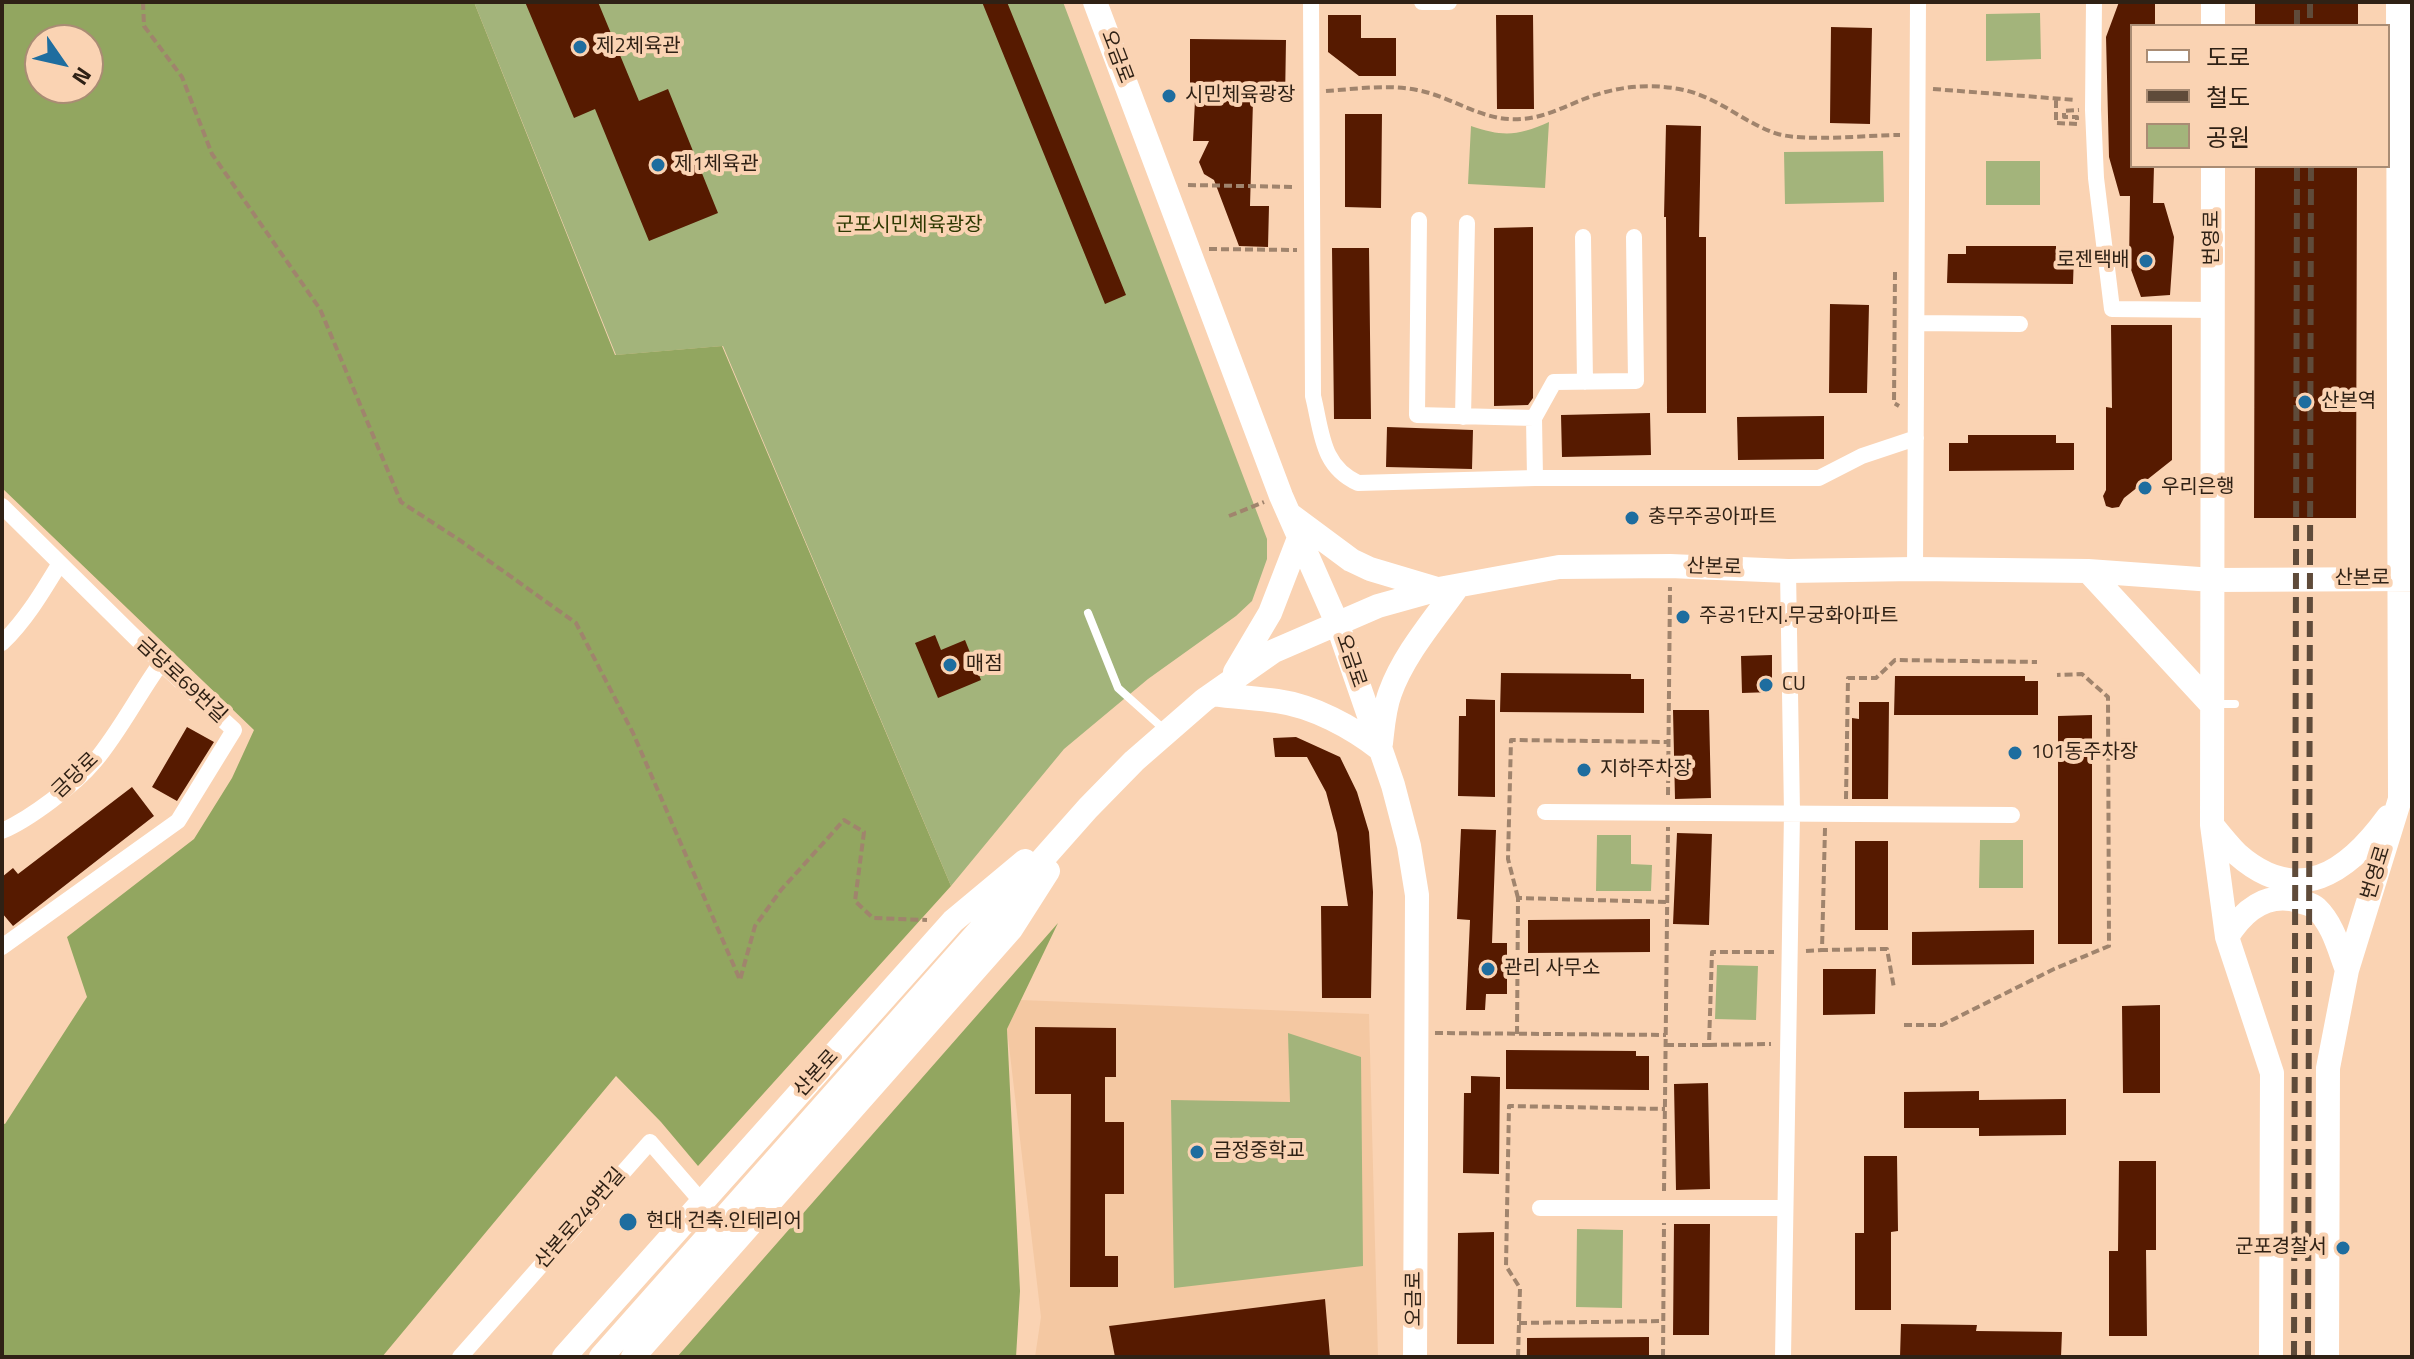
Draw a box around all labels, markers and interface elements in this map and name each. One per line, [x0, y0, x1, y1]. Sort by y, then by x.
north arrow [24, 24, 104, 104]
legend [2130, 24, 2390, 168]
street label: 오금로 [1095, 27, 1137, 87]
place label: 제2체육관 [596, 35, 681, 59]
marker: 제2체육관 [571, 38, 589, 56]
text: 도로 [2206, 39, 2250, 75]
text: N [64, 60, 101, 92]
text: 철도 [2206, 79, 2250, 115]
place label: 시민체육광장 [1185, 84, 1295, 108]
marker: 시민체육광장 [1160, 87, 1178, 105]
text: 공원 [2206, 119, 2250, 155]
place label: 제1체육관 [674, 153, 759, 177]
marker: 제1체육관 [649, 156, 667, 174]
street label: 번영로 [2201, 210, 2225, 266]
park label: 군포시민체육광장 [835, 214, 983, 238]
place label: 로젠택배 [2056, 249, 2130, 273]
marker: 로젠택배 [2137, 252, 2155, 270]
place label: 산본역 [2321, 390, 2376, 414]
marker: 산본역 [2296, 393, 2314, 411]
place label: 우리은행 [2161, 476, 2235, 500]
marker: 우리은행 [2136, 479, 2154, 497]
place label: 충무주공아파트 [1648, 506, 1777, 530]
marker: 충무주공아파트 [1623, 509, 1641, 527]
street label: 산본로 [1686, 555, 1742, 581]
street label: 산본로 [2334, 567, 2390, 591]
place label: 주공1단지.무궁화아파트 [1699, 605, 1899, 629]
marker: 주공1단지.무궁화아파트 [1674, 608, 1692, 626]
street label: 오금로 [1330, 631, 1370, 691]
street label: 금당로69번길 [131, 633, 231, 729]
place label: 매점 [966, 653, 1003, 677]
marker: 매점 [941, 656, 959, 674]
place label: CU [1782, 673, 1806, 697]
marker: CU [1757, 676, 1775, 694]
place label: 101동주차장 [2031, 741, 2138, 765]
marker: 101동주차장 [2006, 744, 2024, 762]
street label: 금당로 [48, 748, 104, 804]
place label: 지하주차장 [1600, 758, 1692, 782]
marker: 지하주차장 [1575, 761, 1593, 779]
street label: 번영로 [2357, 843, 2397, 903]
place label: 관리 사무소 [1504, 957, 1600, 981]
marker: 관리 사무소 [1479, 960, 1497, 978]
street label: 산본로 [790, 1045, 844, 1103]
place label: 금정중학교 [1213, 1140, 1305, 1164]
marker: 금정중학교 [1188, 1143, 1206, 1161]
street label: 산본로249번길 [531, 1164, 631, 1274]
place label: 현대 건축.인테리어 [646, 1210, 802, 1234]
marker: 현대 건축.인테리어 [617, 1211, 639, 1233]
place label: 군포경찰서 [2235, 1236, 2327, 1260]
marker: 군포경찰서 [2334, 1239, 2352, 1257]
street label: 오금로 [1403, 1271, 1427, 1327]

